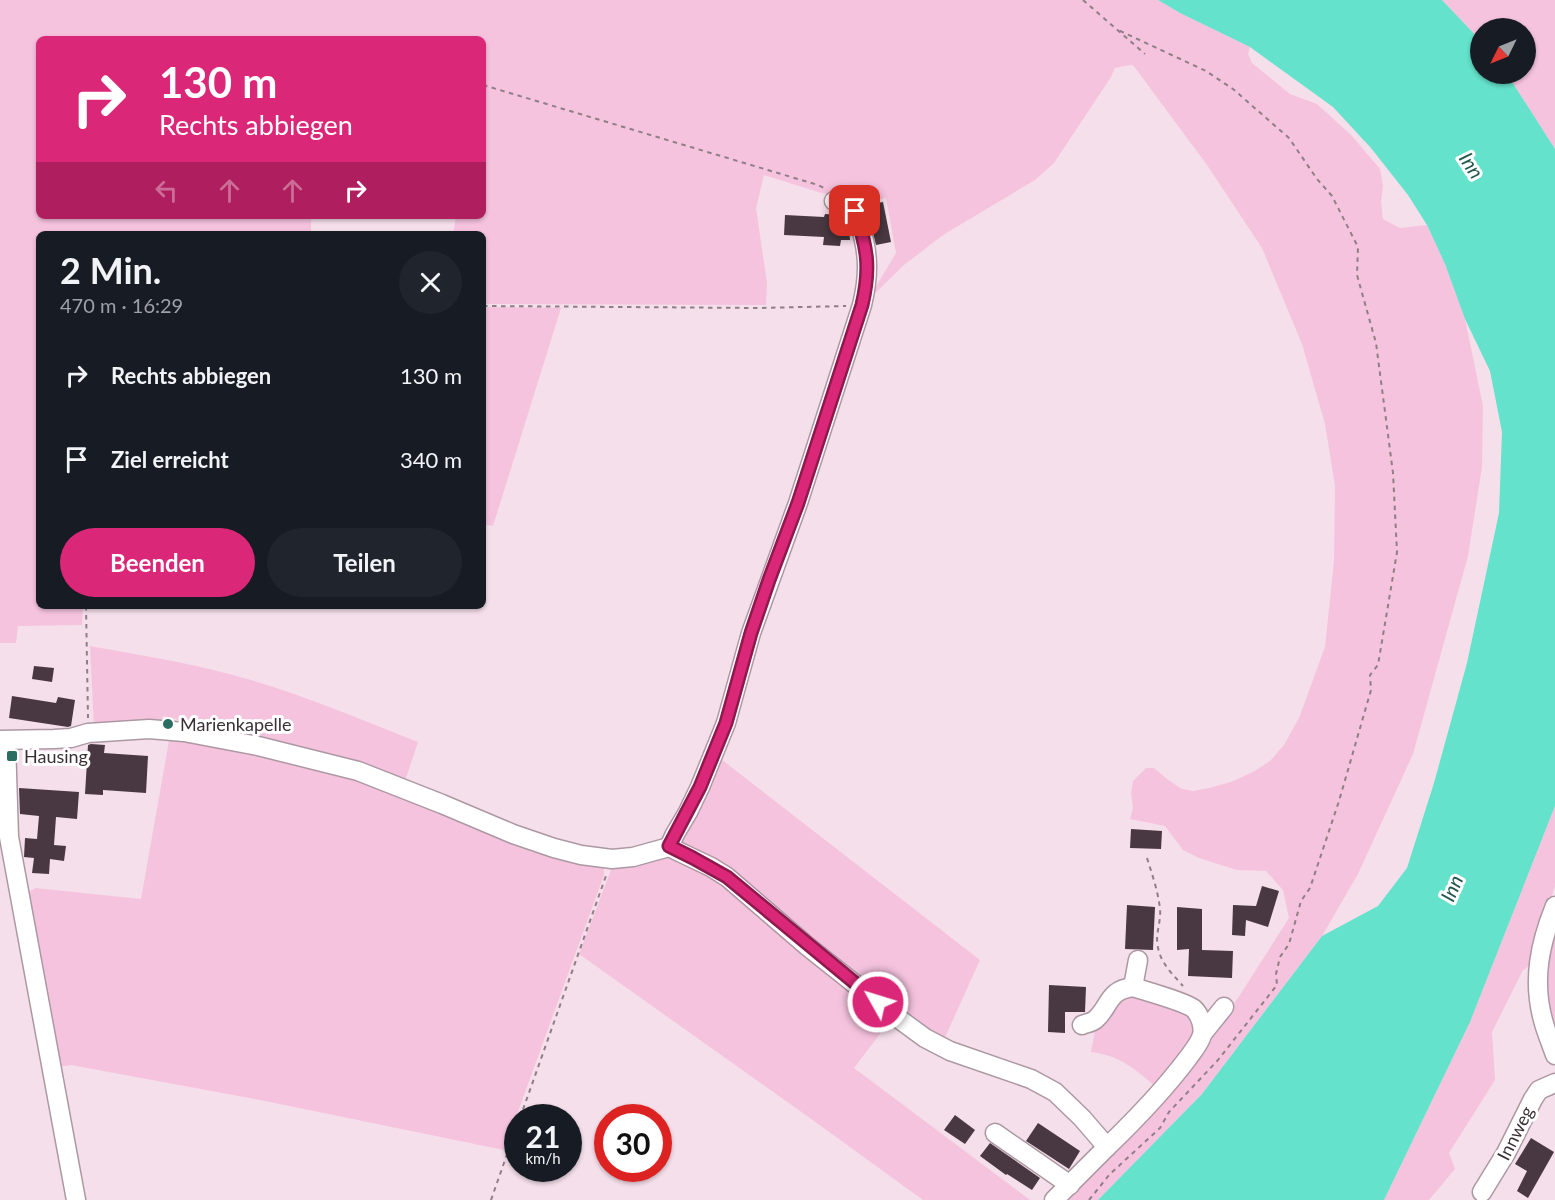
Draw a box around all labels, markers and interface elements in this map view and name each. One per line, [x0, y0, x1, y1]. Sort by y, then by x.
north arrow [1470, 18, 1536, 84]
map controls [1470, 18, 1536, 84]
text: 130 m [159, 57, 277, 107]
icon: right [60, 60, 138, 138]
text: Rechts abbiegen [159, 108, 353, 141]
water label: Inn [1455, 147, 1489, 183]
icon: left [150, 174, 183, 207]
icon: ahead [213, 174, 246, 207]
icon: ahead [276, 174, 309, 207]
icon: right [339, 174, 372, 207]
pin [829, 185, 880, 236]
icon: arrive [838, 194, 871, 227]
text: 2 Min. [60, 248, 161, 292]
button: close [399, 251, 462, 314]
text: 470 m · 16:29 [60, 293, 183, 317]
icon: right [60, 359, 93, 392]
text: Rechts abbiegen [111, 362, 271, 389]
text: 130 m [400, 362, 462, 389]
icon: arrive [60, 443, 93, 476]
text: Ziel erreicht [111, 446, 229, 473]
text: 340 m [400, 446, 462, 473]
button: Beenden [60, 528, 255, 597]
button: Teilen [267, 528, 462, 597]
place label: Marienkapelle [180, 713, 292, 735]
marker: Marienkapelle [161, 717, 175, 731]
place label: Hausing [24, 745, 88, 767]
marker: Hausing [5, 749, 19, 763]
water label: Inn [1435, 871, 1467, 905]
position arrow [846, 970, 910, 1034]
street label: Innweg [1492, 1102, 1538, 1164]
speed limit sign: 30 [594, 1104, 672, 1182]
text: 21 [526, 1118, 560, 1154]
text: km/h [525, 1149, 561, 1167]

